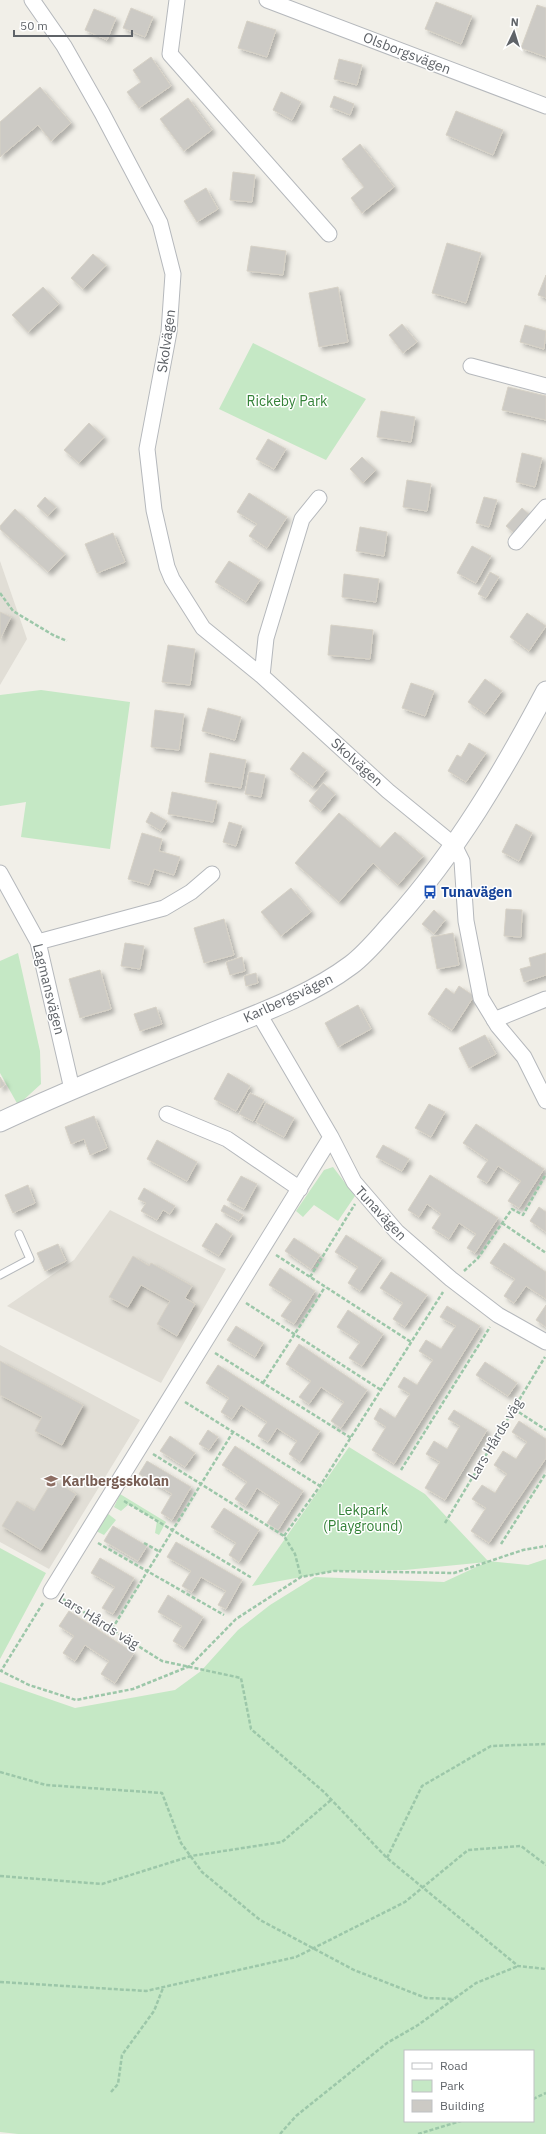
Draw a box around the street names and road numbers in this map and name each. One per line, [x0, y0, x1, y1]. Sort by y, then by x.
street label: Olsborgsvägen [361, 28, 453, 78]
street label: Skolvägen [153, 308, 179, 374]
street label: Skolvägen [327, 734, 387, 790]
street label: Lagmansvägen [29, 942, 69, 1036]
street label: Karlbergsvägen [240, 969, 336, 1027]
street label: Tunavägen [351, 1182, 411, 1244]
street label: Lars Hårds väg [464, 1394, 527, 1483]
street label: Lars Hårds väg [55, 1589, 143, 1653]

